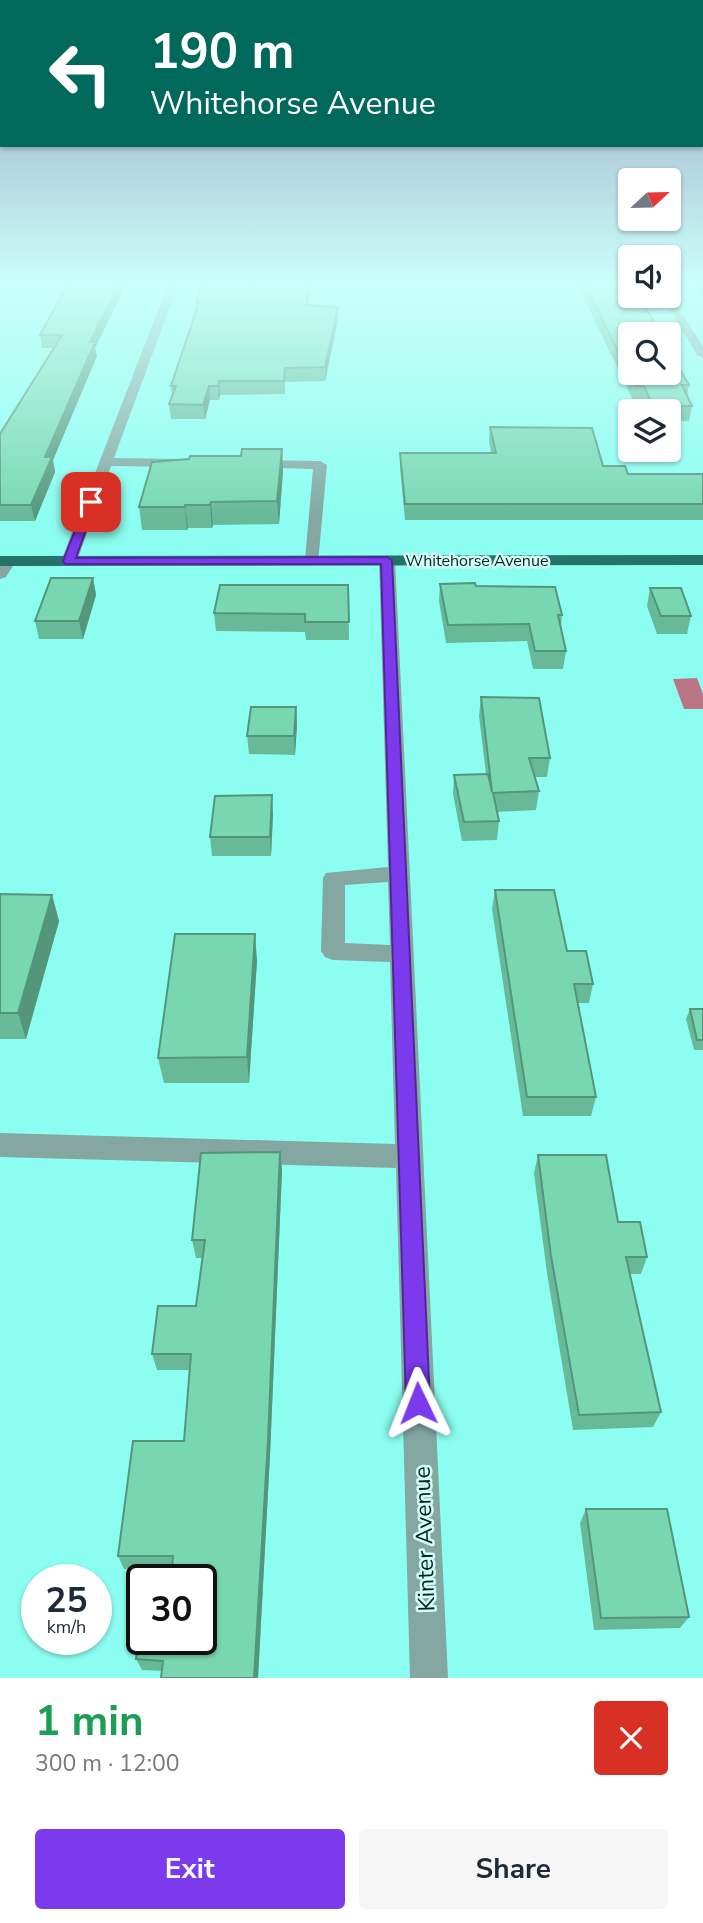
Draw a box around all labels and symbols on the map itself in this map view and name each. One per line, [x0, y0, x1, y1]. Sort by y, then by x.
north arrow [618, 168, 681, 231]
pin [61, 472, 121, 532]
street label: Whitehorse Avenue [406, 550, 548, 572]
position arrow [381, 1366, 455, 1440]
street label: Kinter Avenue [406, 1466, 443, 1612]
speed limit sign: 30 [126, 1564, 217, 1655]

